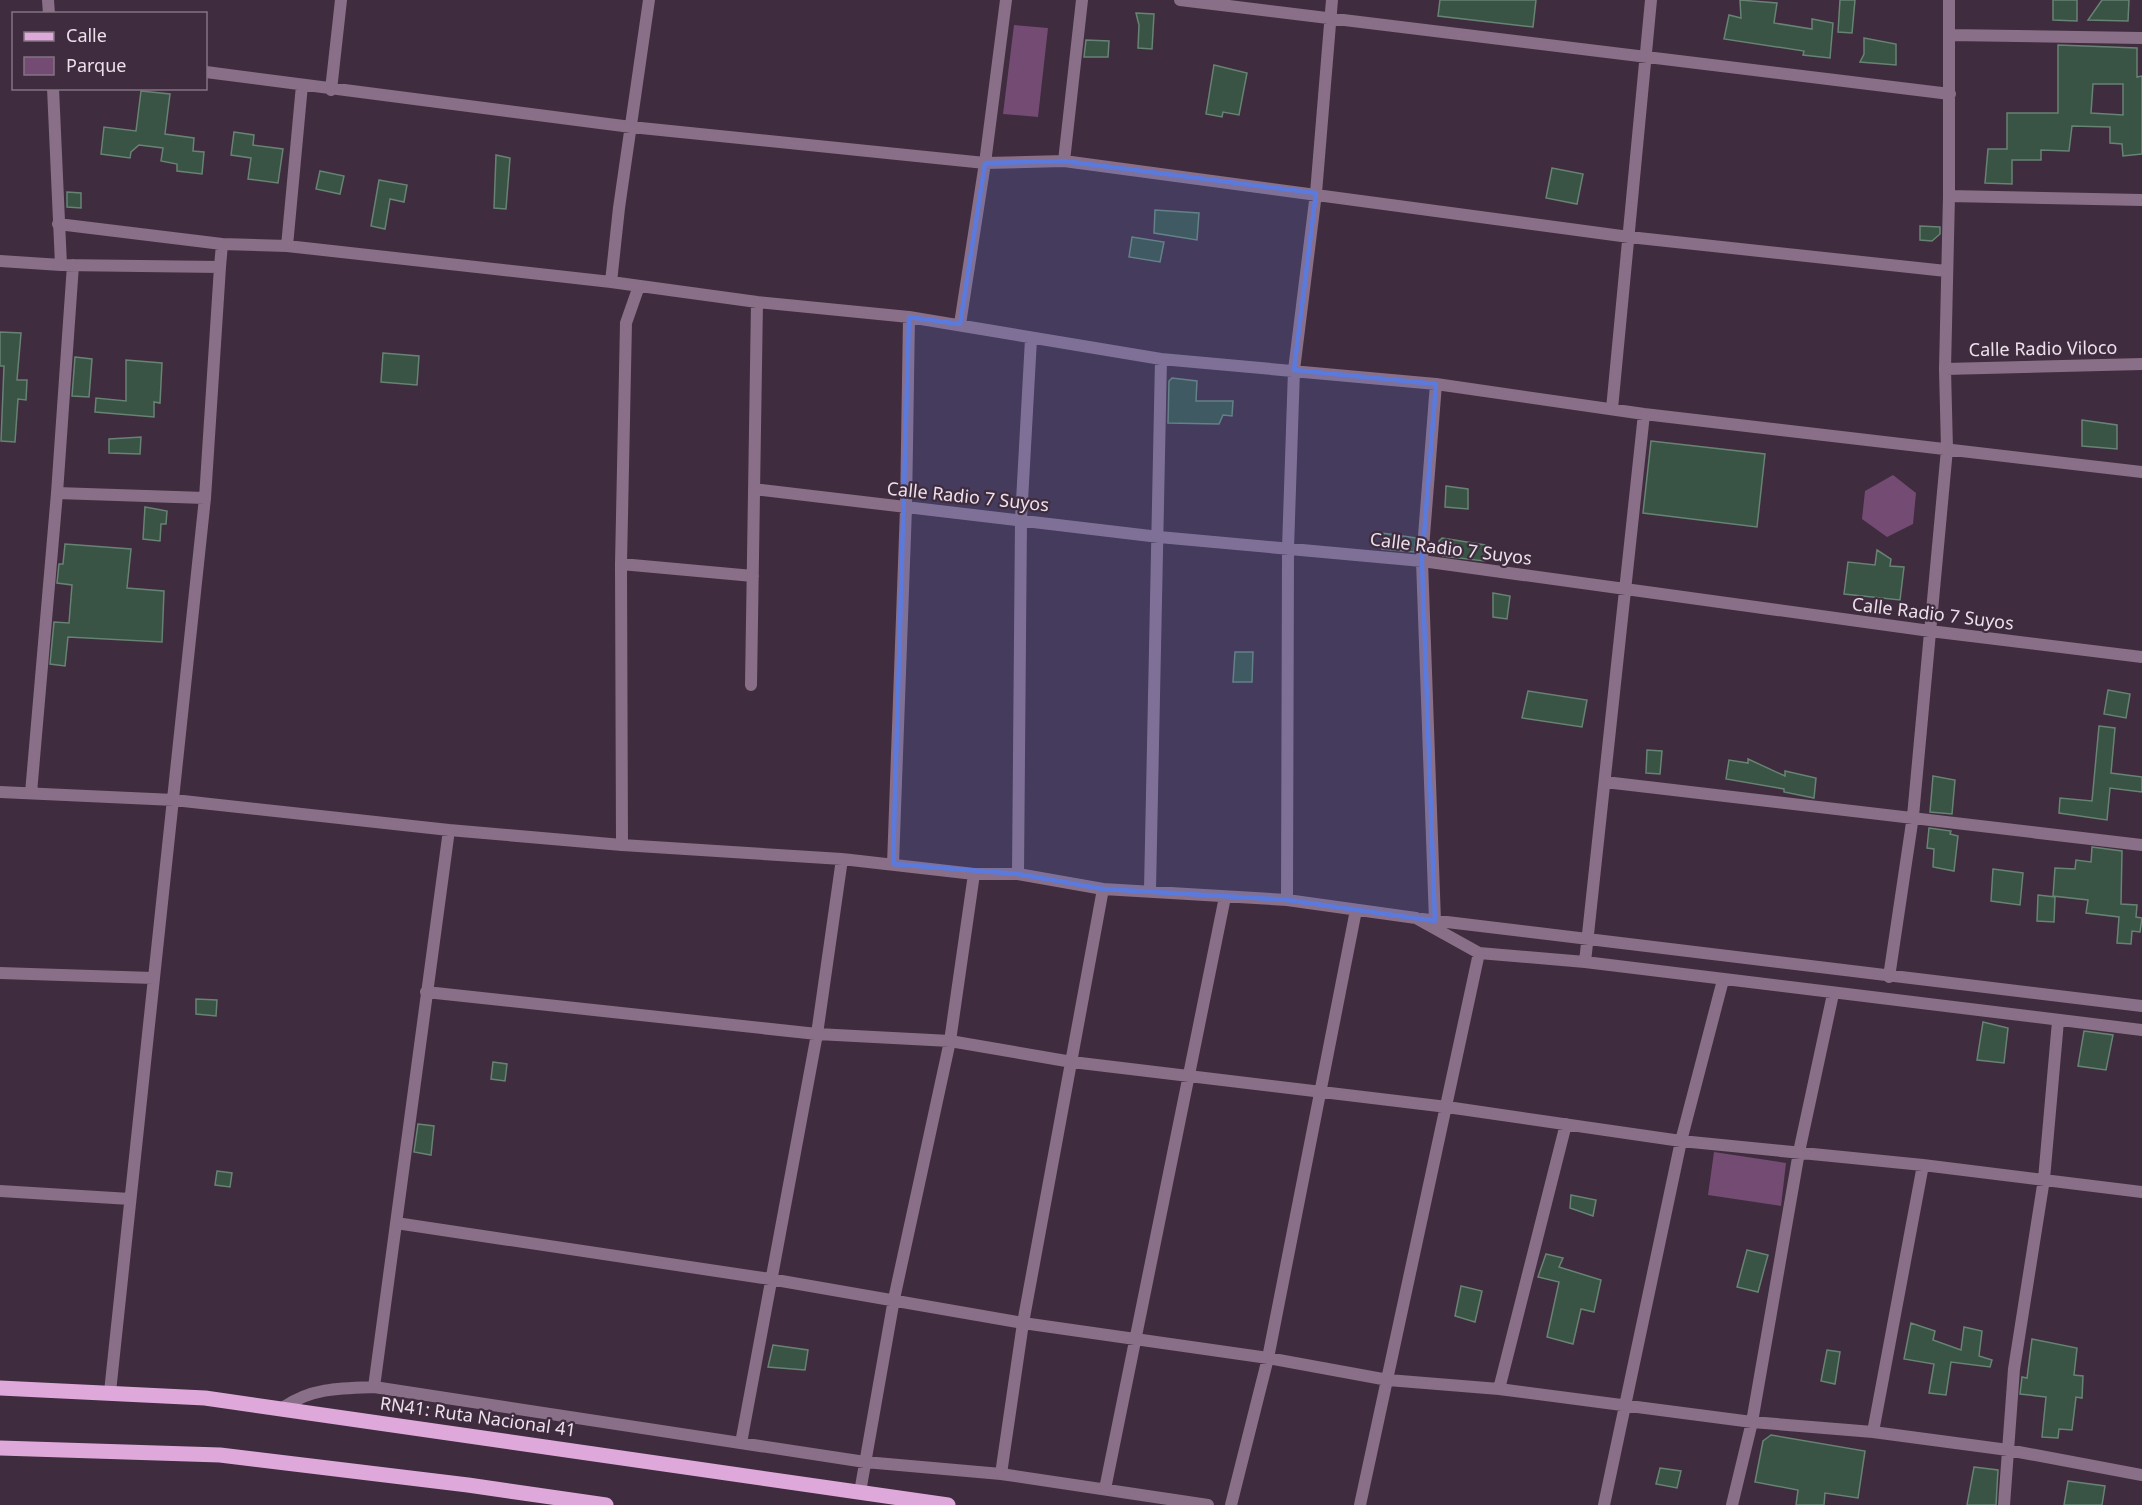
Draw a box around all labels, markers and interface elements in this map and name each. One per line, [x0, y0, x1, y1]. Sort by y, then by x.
legend [12, 12, 207, 90]
text: Calle [66, 23, 107, 47]
text: Parque [66, 53, 126, 77]
street label: Calle Radio Viloco [1968, 335, 2118, 361]
street label: Calle Radio 7 Suyos [886, 476, 1050, 516]
street label: Calle Radio 7 Suyos [1369, 526, 1533, 570]
street label: Calle Radio 7 Suyos [1851, 591, 2015, 635]
street label: RN41: Ruta Nacional 41 [378, 1390, 578, 1442]

